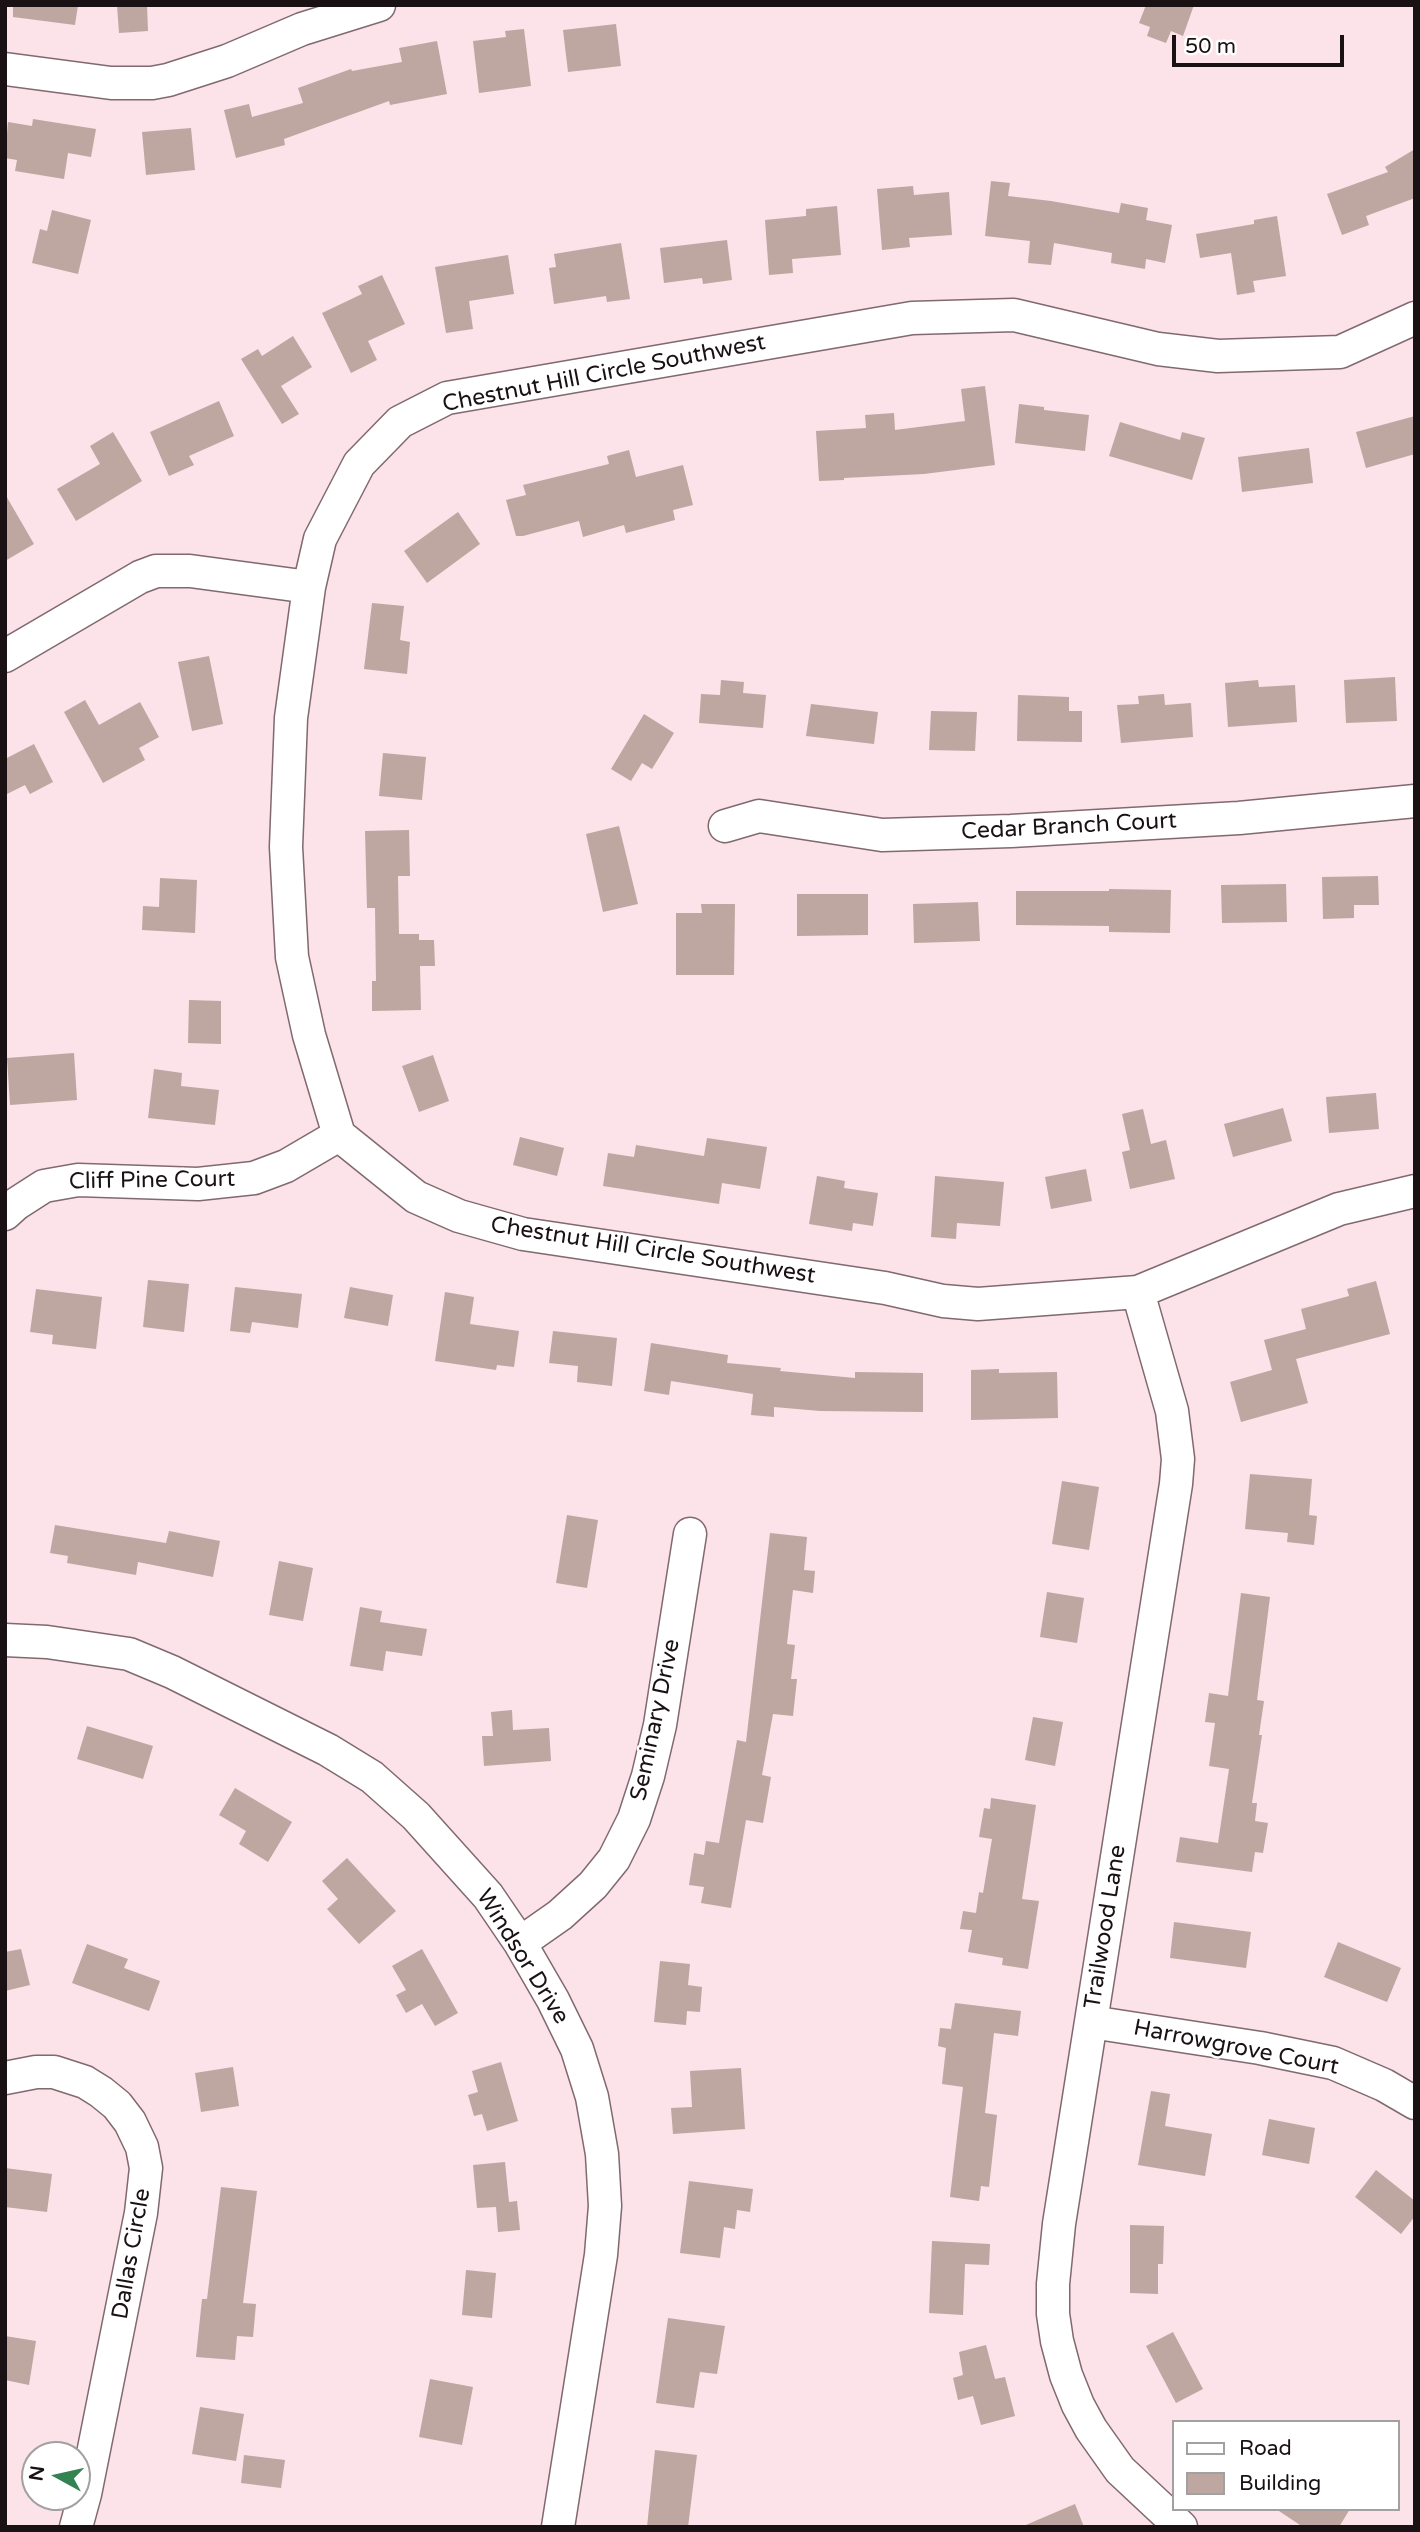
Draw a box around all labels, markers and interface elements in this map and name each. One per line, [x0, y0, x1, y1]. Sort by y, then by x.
scale bar [1175, 21, 1346, 65]
text: 50 m [1185, 34, 1236, 59]
street label: Chestnut Hill Circle Southwest [440, 329, 768, 419]
street label: Cedar Branch Court [961, 808, 1177, 846]
street label: Cliff Pine Court [69, 1166, 235, 1196]
street label: Chestnut Hill Circle Southwest [489, 1212, 817, 1290]
street label: Seminary Drive [625, 1637, 687, 1803]
street label: Trailwood Lane [1079, 1843, 1133, 2011]
street label: Windsor Drive [470, 1885, 574, 2029]
street label: Harrowgrove Court [1131, 2015, 1341, 2081]
street label: Dallas Circle [107, 2186, 157, 2322]
legend [1172, 2420, 1399, 2511]
text: Road [1239, 2436, 1292, 2461]
north arrow [21, 2441, 91, 2511]
text: N [25, 2464, 49, 2482]
text: Building [1239, 2471, 1321, 2496]

